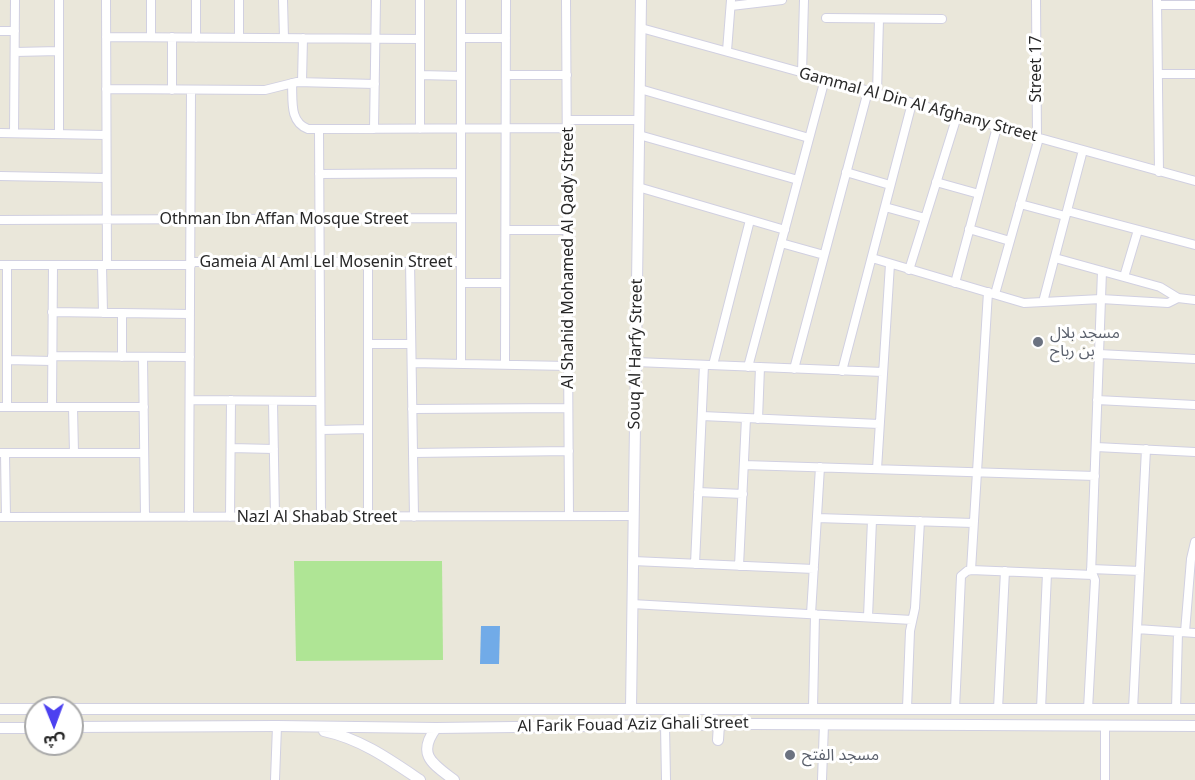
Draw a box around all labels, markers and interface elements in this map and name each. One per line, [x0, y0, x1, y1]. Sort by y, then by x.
street label: Street 17 [1026, 35, 1046, 103]
street label: Gammal Al Din Al Afghany Street [797, 64, 1039, 146]
street label: Al Shahid Mohamed Al Qady Street [558, 127, 578, 389]
street label: Othman Ibn Affan Mosque Street [159, 209, 409, 229]
street label: Gameia Al Aml Lel Mosenin Street [199, 252, 453, 272]
street label: Souq Al Harfy Street [625, 278, 647, 430]
place label: مسجد بلال بن رباح [1050, 323, 1120, 361]
marker: مسجد بلال بن رباح [1031, 335, 1045, 349]
street label: Nazl Al Shabab Street [237, 507, 397, 527]
north arrow [24, 696, 84, 756]
street label: Al Farik Fouad Aziz Ghali Street [517, 713, 749, 737]
text: ش [43, 731, 65, 753]
place label: مسجد الفتح [802, 745, 879, 765]
marker: مسجد الفتح [783, 748, 797, 762]

